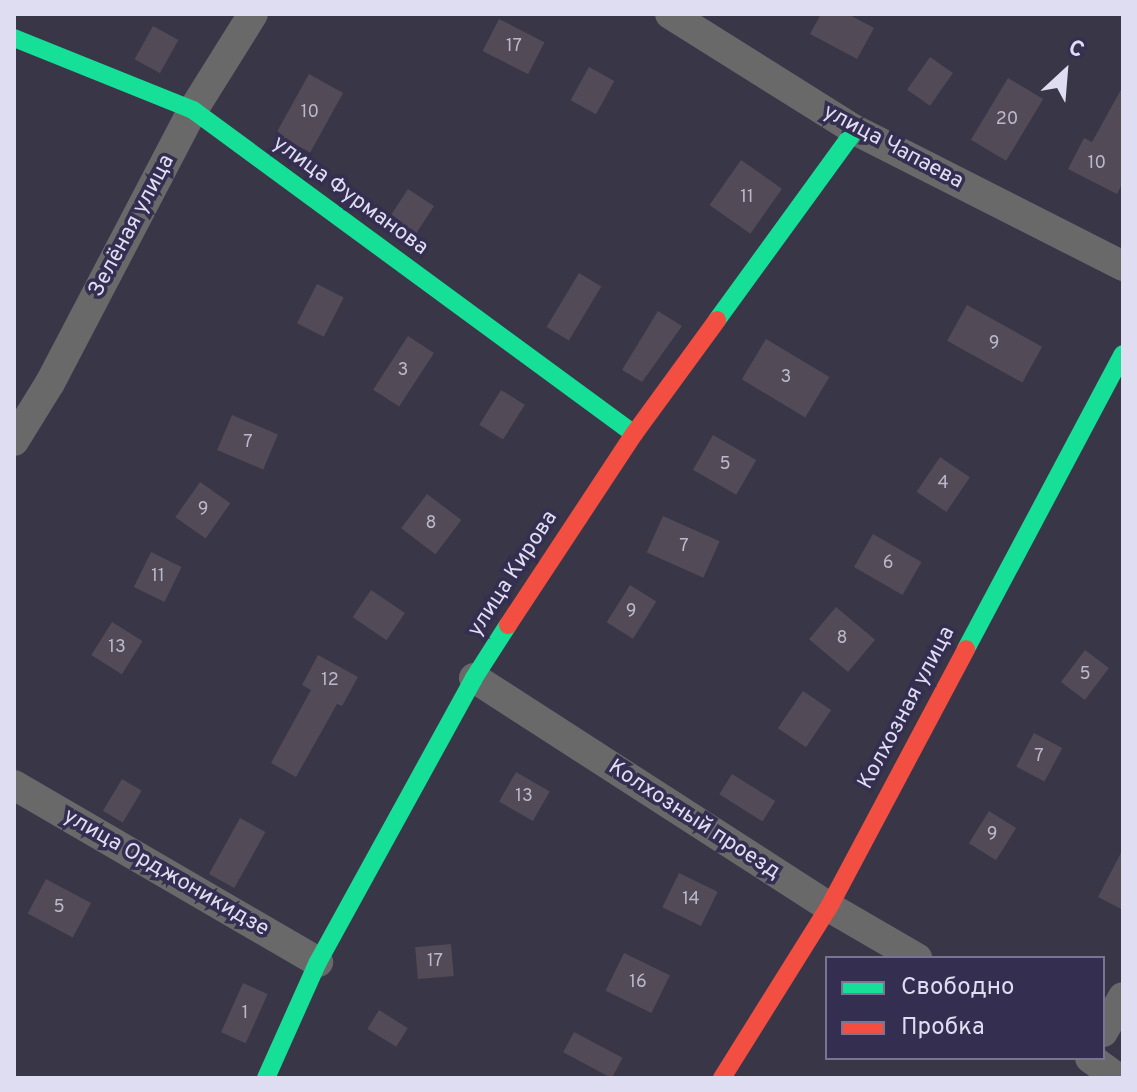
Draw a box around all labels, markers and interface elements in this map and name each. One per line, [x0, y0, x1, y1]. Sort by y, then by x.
north arrow [1025, 32, 1105, 112]
text: С [1064, 35, 1088, 65]
house number: 17 [506, 36, 522, 58]
street label: улица Чапаева [818, 99, 968, 195]
house number: 10 [301, 102, 319, 124]
house number: 20 [996, 109, 1018, 131]
street label: улица Фурманова [267, 131, 433, 261]
street label: Зелёная улица [83, 150, 181, 302]
house number: 10 [1088, 153, 1106, 175]
house number: 11 [740, 187, 754, 209]
house number: 9 [989, 333, 999, 355]
house number: 3 [398, 360, 408, 382]
house number: 3 [781, 367, 791, 389]
house number: 7 [243, 432, 253, 454]
house number: 5 [719, 454, 731, 476]
house number: 4 [937, 473, 949, 495]
house number: 9 [198, 499, 208, 521]
street label: улица Кирова [462, 506, 564, 642]
house number: 8 [426, 513, 436, 535]
house number: 7 [679, 536, 689, 558]
house number: 6 [883, 553, 893, 575]
house number: 11 [151, 566, 165, 588]
house number: 9 [626, 601, 636, 623]
street label: Колхозная улица [853, 622, 961, 794]
house number: 8 [837, 628, 847, 650]
house number: 13 [108, 637, 126, 659]
house number: 5 [1079, 664, 1091, 686]
house number: 12 [321, 670, 339, 692]
house number: 7 [1034, 746, 1044, 768]
street label: Колхозный проезд [603, 754, 785, 886]
house number: 13 [515, 786, 533, 808]
street label: улица Орджоникидзе [58, 803, 274, 943]
house number: 9 [987, 824, 997, 846]
house number: 14 [682, 889, 700, 911]
house number: 5 [53, 897, 65, 919]
house number: 17 [427, 951, 443, 973]
legend [825, 956, 1105, 1060]
house number: 16 [629, 972, 647, 994]
text: Свободно [901, 973, 1014, 1003]
house number: 1 [242, 1003, 248, 1025]
text: Пробка [901, 1013, 985, 1043]

